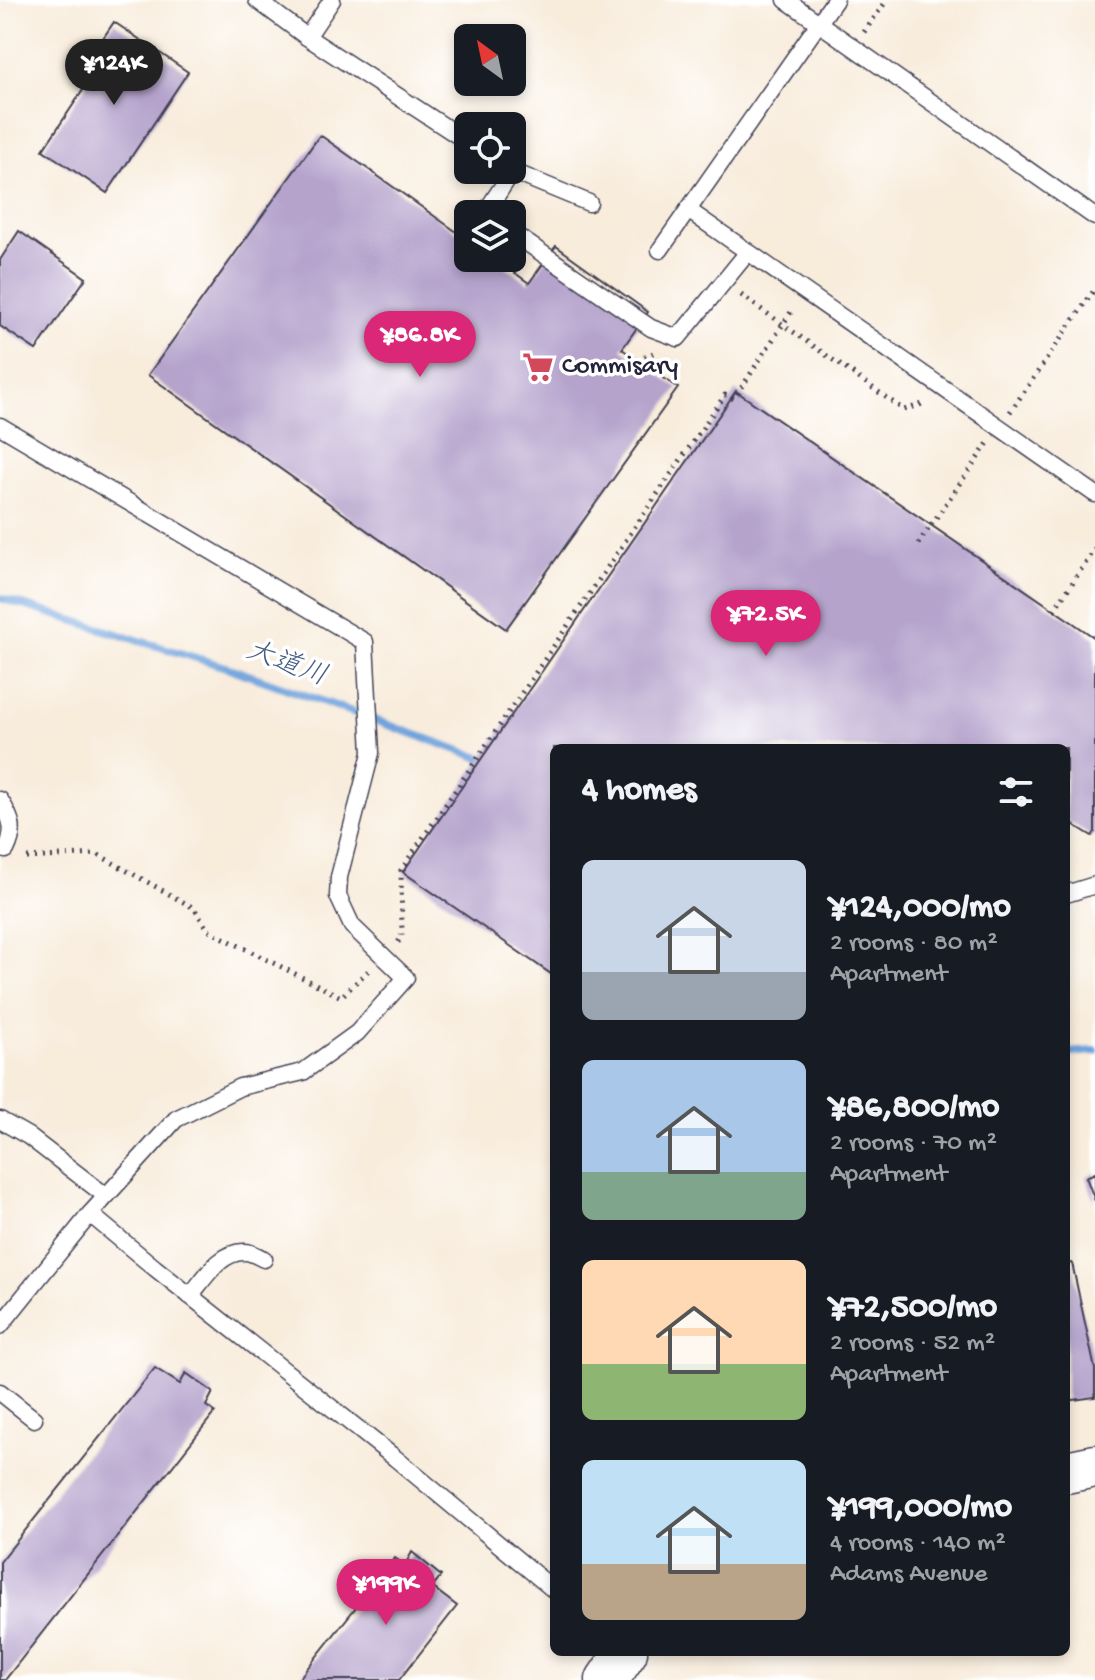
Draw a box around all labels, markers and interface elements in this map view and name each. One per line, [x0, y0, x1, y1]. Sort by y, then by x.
north arrow [454, 24, 526, 96]
map controls [454, 24, 526, 272]
pin: ¥124K [58, 39, 170, 107]
text: ¥124K [83, 49, 145, 80]
button: locate [454, 112, 526, 184]
button: layers [454, 200, 526, 272]
pin: ¥86.8K [355, 311, 485, 379]
text: ¥86.8K [382, 321, 458, 352]
supermarket icon: Commisary [521, 350, 555, 384]
place label: Commisary [562, 352, 678, 383]
pin: ¥72.5K [701, 590, 831, 658]
text: ¥72.5K [729, 600, 803, 631]
water label: 大道川 [241, 634, 331, 695]
icon: filters [994, 770, 1038, 814]
text: 4 homes [582, 772, 696, 812]
text: ¥124,000/mo [830, 889, 1011, 929]
icon: home [646, 892, 742, 988]
text: 2 rooms · 80 m² [830, 929, 998, 960]
text: Apartment [830, 960, 947, 991]
text: ¥86,800/mo [830, 1089, 1000, 1129]
icon: home [646, 1092, 742, 1188]
text: 2 rooms · 70 m² [830, 1129, 997, 1160]
text: Apartment [830, 1160, 947, 1191]
text: ¥72,500/mo [830, 1289, 997, 1329]
icon: home [646, 1292, 742, 1388]
text: 2 rooms · 52 m² [830, 1329, 995, 1360]
text: Apartment [830, 1360, 947, 1391]
text: ¥199,000/mo [830, 1489, 1012, 1529]
icon: home [646, 1492, 742, 1588]
text: 4 rooms · 140 m² [830, 1529, 1006, 1560]
pin: ¥199K [330, 1559, 442, 1627]
text: Adams Avenue [830, 1560, 987, 1591]
text: ¥199K [355, 1569, 417, 1600]

